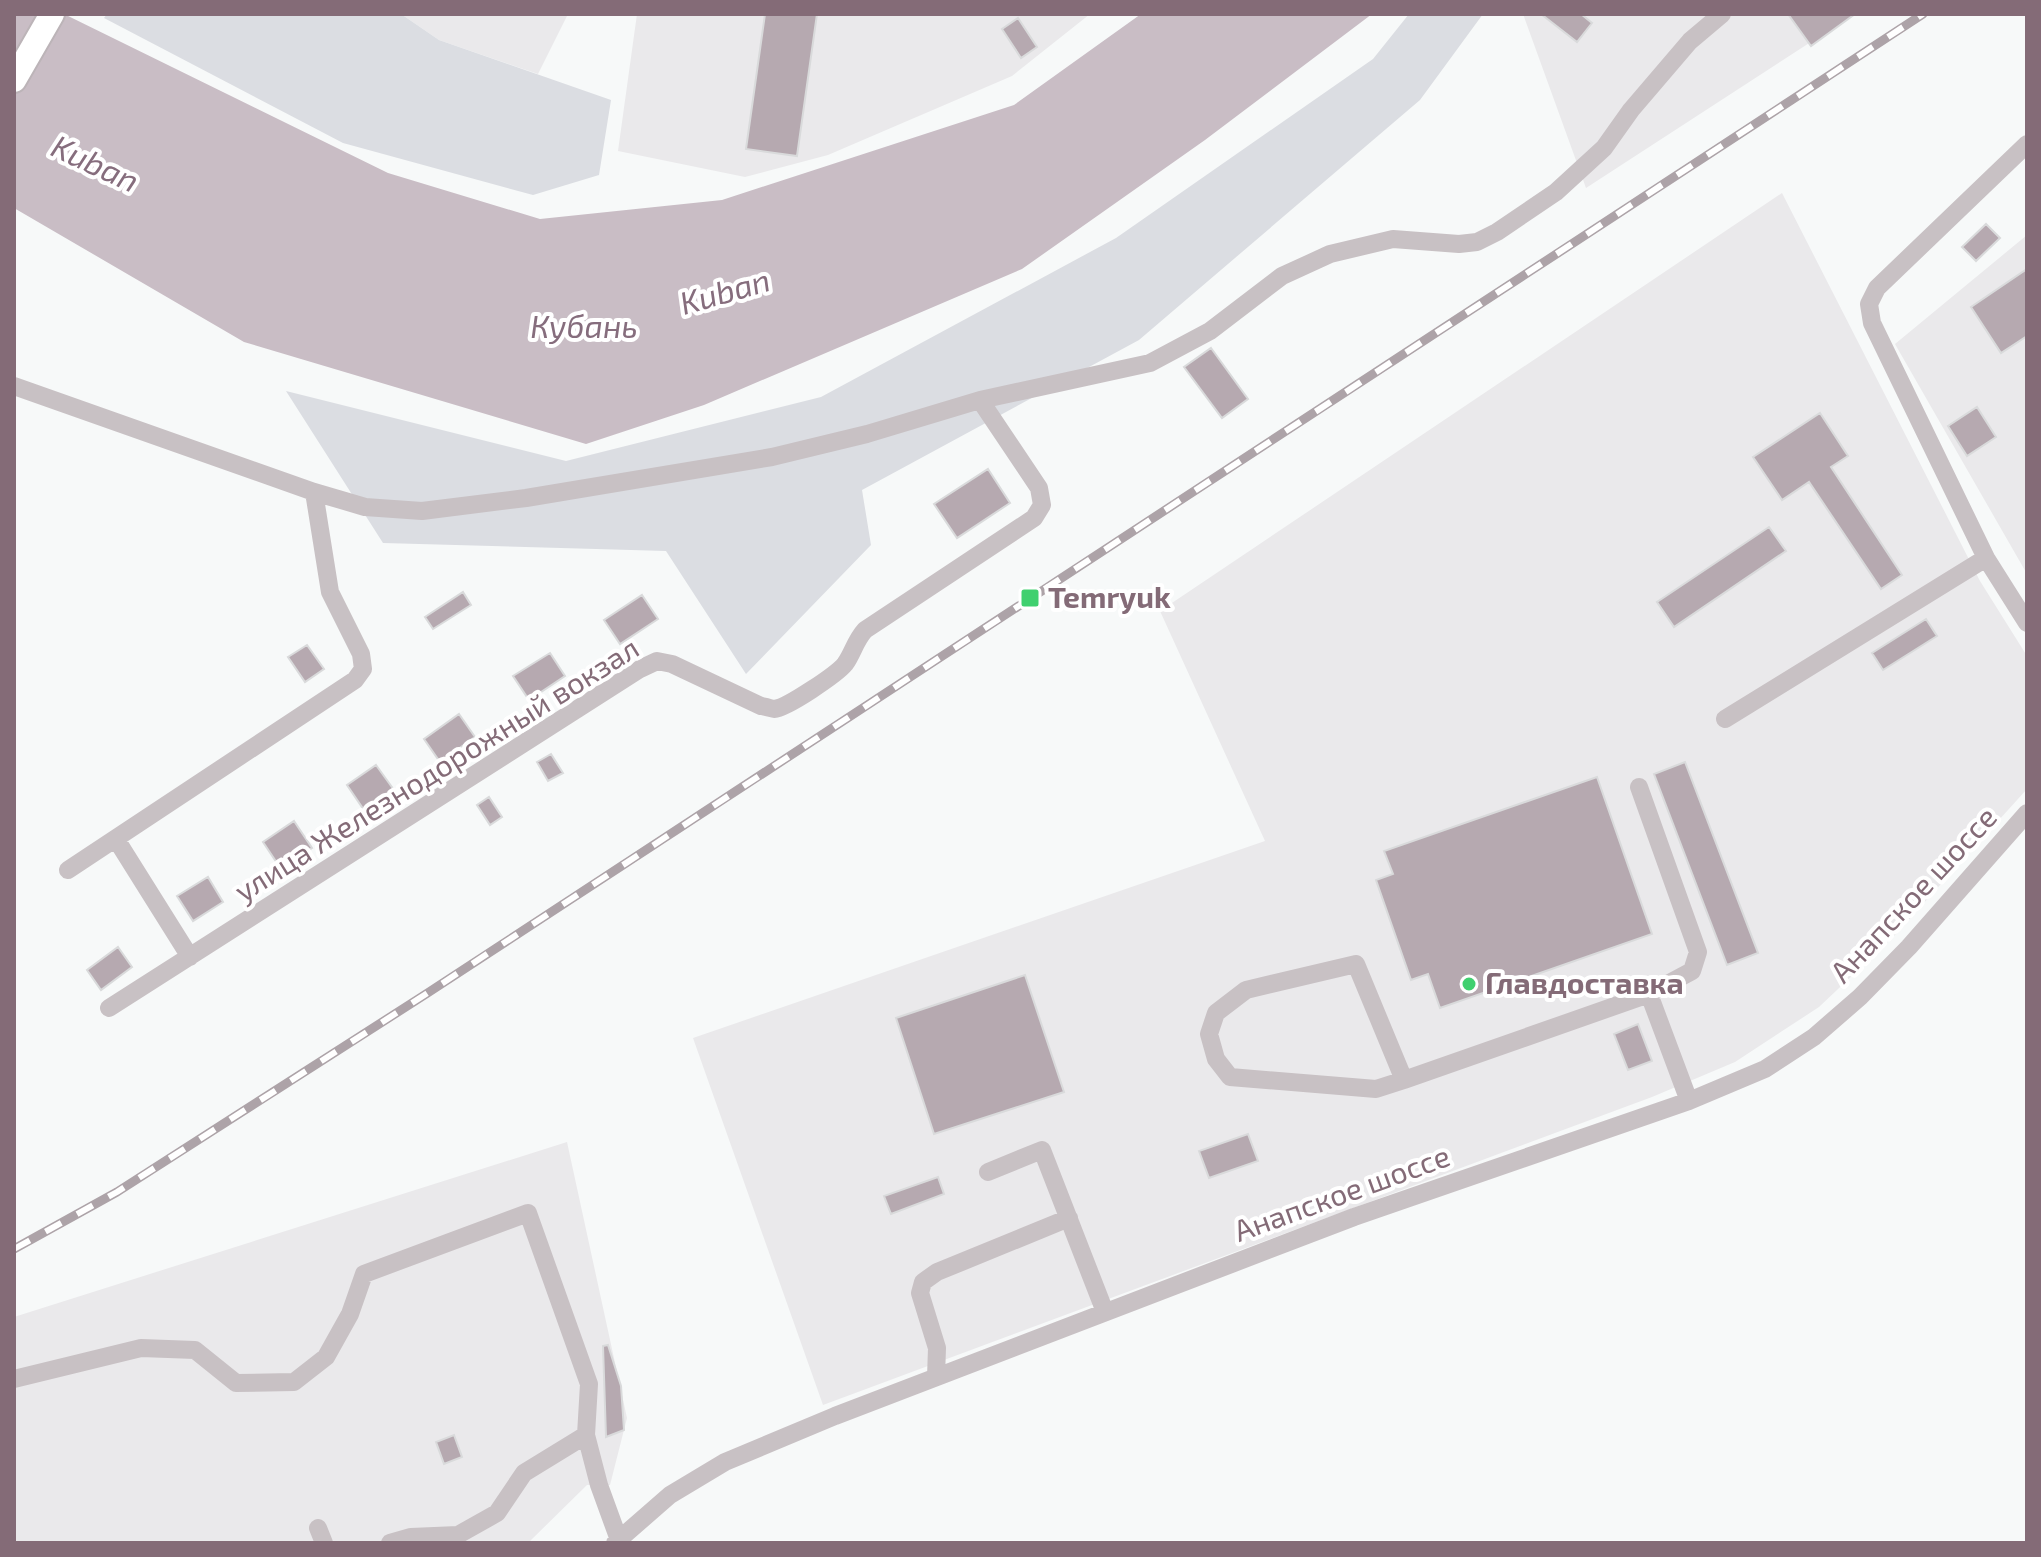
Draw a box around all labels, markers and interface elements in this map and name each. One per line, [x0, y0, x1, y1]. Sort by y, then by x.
water label: Kuban [46, 126, 146, 199]
water label: Kuban [675, 259, 774, 321]
water label: Кубань [530, 306, 638, 344]
place label: Temryuk [1048, 578, 1171, 615]
marker: Temryuk [1019, 587, 1041, 609]
street label: улица Железнодорожный вокзал [227, 628, 645, 909]
street label: Анапское шоссе [1822, 798, 2003, 989]
place label: Главдоставка [1485, 964, 1684, 1000]
marker: Главдоставка [1460, 975, 1478, 993]
street label: Анапское шоссе [1228, 1136, 1454, 1248]

